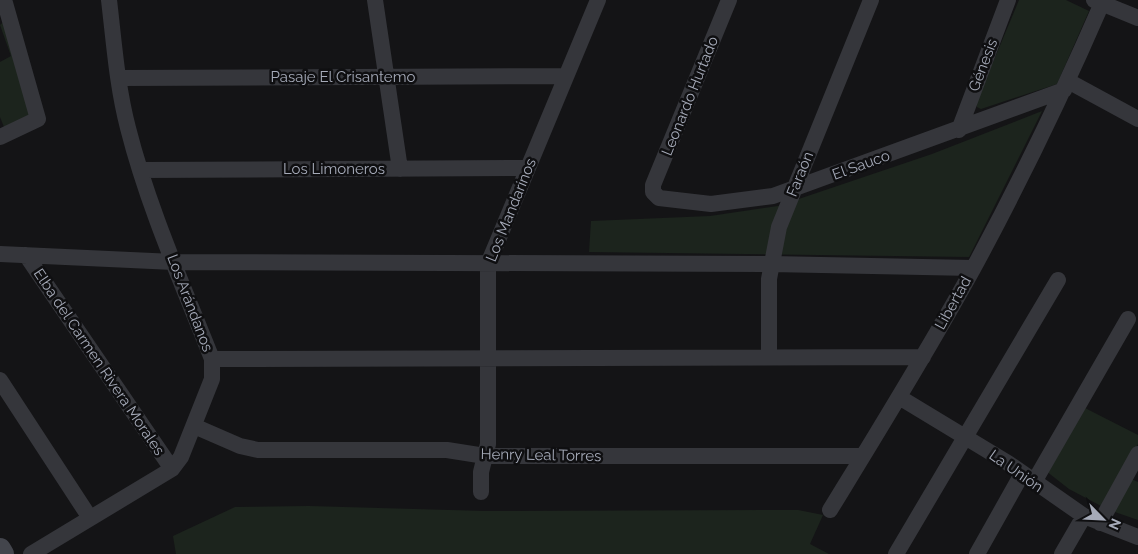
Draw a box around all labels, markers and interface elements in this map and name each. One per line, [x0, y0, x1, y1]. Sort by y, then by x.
street label: Leonardo Hurtado [658, 34, 722, 158]
street label: Génesis [965, 36, 1001, 94]
street label: Pasaje El Crisantemo [271, 68, 415, 86]
street label: El Sauco [830, 146, 892, 184]
street label: Faraón [783, 149, 817, 199]
street label: Los Mandarinos [482, 156, 540, 264]
street label: Los Limoneros [283, 160, 385, 178]
street label: Los Arándanos [163, 252, 217, 354]
street label: Elba del Carmen Rivera Morales [30, 265, 168, 459]
street label: Libertad [931, 273, 975, 333]
street label: Henry Leal Torres [481, 445, 601, 465]
street label: La Unión [986, 446, 1046, 496]
north arrow [1078, 494, 1128, 544]
text: N [1105, 516, 1124, 532]

